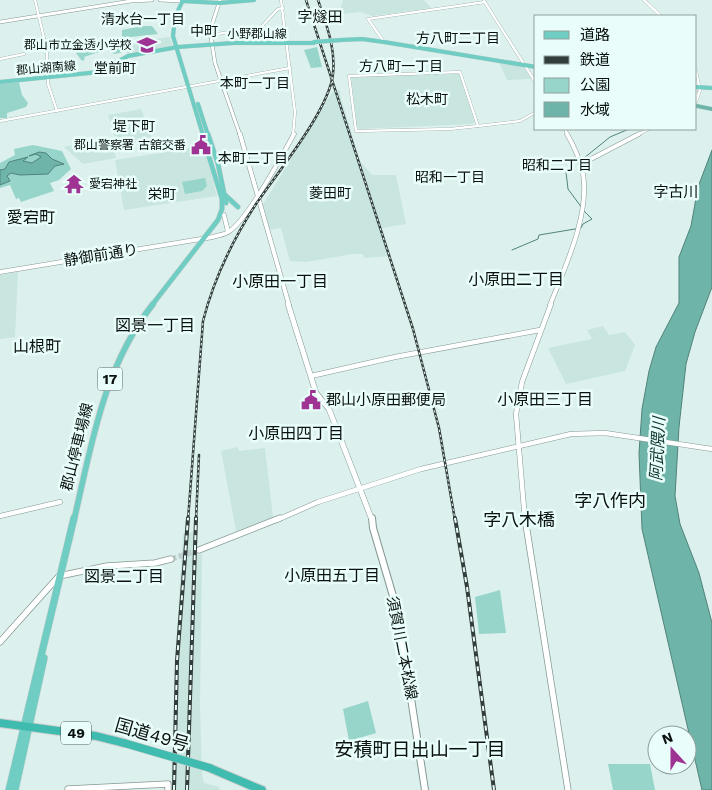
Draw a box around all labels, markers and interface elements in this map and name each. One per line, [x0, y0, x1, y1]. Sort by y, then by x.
district label: 字燧田 [297, 8, 343, 26]
district label: 清水台一丁目 [101, 11, 185, 27]
legend [534, 15, 697, 130]
district label: 中町 [190, 23, 218, 39]
text: 道路 [580, 26, 610, 44]
street label: 小野郡山線 [227, 27, 287, 41]
district label: 方八町二丁目 [416, 30, 500, 46]
school or university icon: 郡山市立金透小学校 [136, 34, 158, 56]
place label: 郡山市立金透小学校 [24, 38, 132, 52]
text: 鉄道 [580, 51, 610, 69]
street label: 郡山湖南線 [15, 58, 77, 78]
district label: 方八町一丁目 [359, 58, 443, 74]
district label: 堂前町 [94, 60, 136, 76]
district label: 本町一丁目 [220, 75, 290, 91]
text: 公園 [580, 76, 610, 94]
district label: 松木町 [406, 91, 448, 107]
text: 水域 [580, 101, 610, 119]
district label: 堤下町 [113, 118, 155, 134]
public building icon: 郡山警察署 古舘交番 [190, 134, 212, 156]
place label: 郡山警察署 古舘交番 [74, 138, 186, 152]
district label: 本町二丁目 [218, 150, 288, 166]
district label: 昭和二丁目 [522, 157, 592, 173]
district label: 昭和一丁目 [415, 169, 485, 185]
temple icon: 愛宕神社 [63, 173, 85, 195]
place label: 愛宕神社 [89, 177, 137, 191]
district label: 字古川 [653, 183, 699, 201]
district label: 菱田町 [309, 185, 351, 201]
district label: 栄町 [148, 186, 176, 202]
district label: 愛宕町 [7, 208, 55, 227]
street label: 静御前通り [63, 240, 139, 270]
district label: 小原田二丁目 [468, 270, 564, 289]
district label: 小原田一丁目 [232, 272, 328, 291]
district label: 図景一丁目 [115, 316, 195, 335]
district label: 山根町 [13, 337, 61, 356]
road number: 17 [98, 368, 122, 390]
public building icon: 郡山小原田郵便局 [300, 389, 322, 411]
district label: 小原田三丁目 [497, 390, 593, 409]
place label: 郡山小原田郵便局 [326, 391, 446, 409]
street label: 郡山停車場線 [57, 401, 97, 493]
water label: 阿武隈川 [646, 415, 669, 481]
district label: 小原田四丁目 [248, 424, 344, 443]
district label: 字八作内 [574, 490, 646, 511]
district label: 字八木橋 [483, 509, 555, 530]
district label: 小原田五丁目 [284, 566, 380, 585]
district label: 図景二丁目 [84, 567, 164, 586]
street label: 須賀川二本松線 [383, 595, 421, 701]
street label: 国道49号 [113, 714, 192, 755]
road number: 49 [61, 721, 91, 744]
north arrow [647, 725, 697, 775]
text: N [660, 729, 675, 747]
district label: 安積町日出山一丁目 [334, 738, 506, 761]

